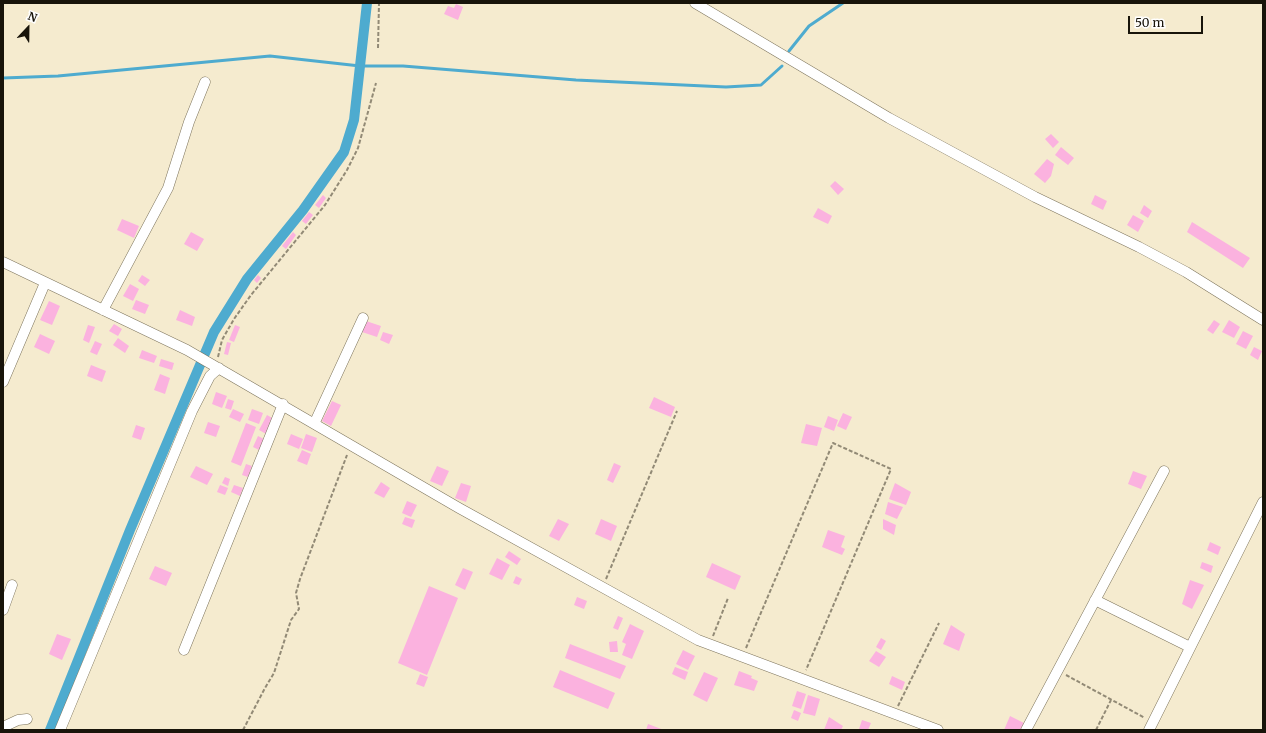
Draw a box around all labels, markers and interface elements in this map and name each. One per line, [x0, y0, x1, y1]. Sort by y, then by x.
north arrow [8, 8, 48, 48]
scale bar [1130, 8, 1205, 34]
text: N [26, 9, 39, 25]
text: 50 m [1135, 15, 1164, 30]

